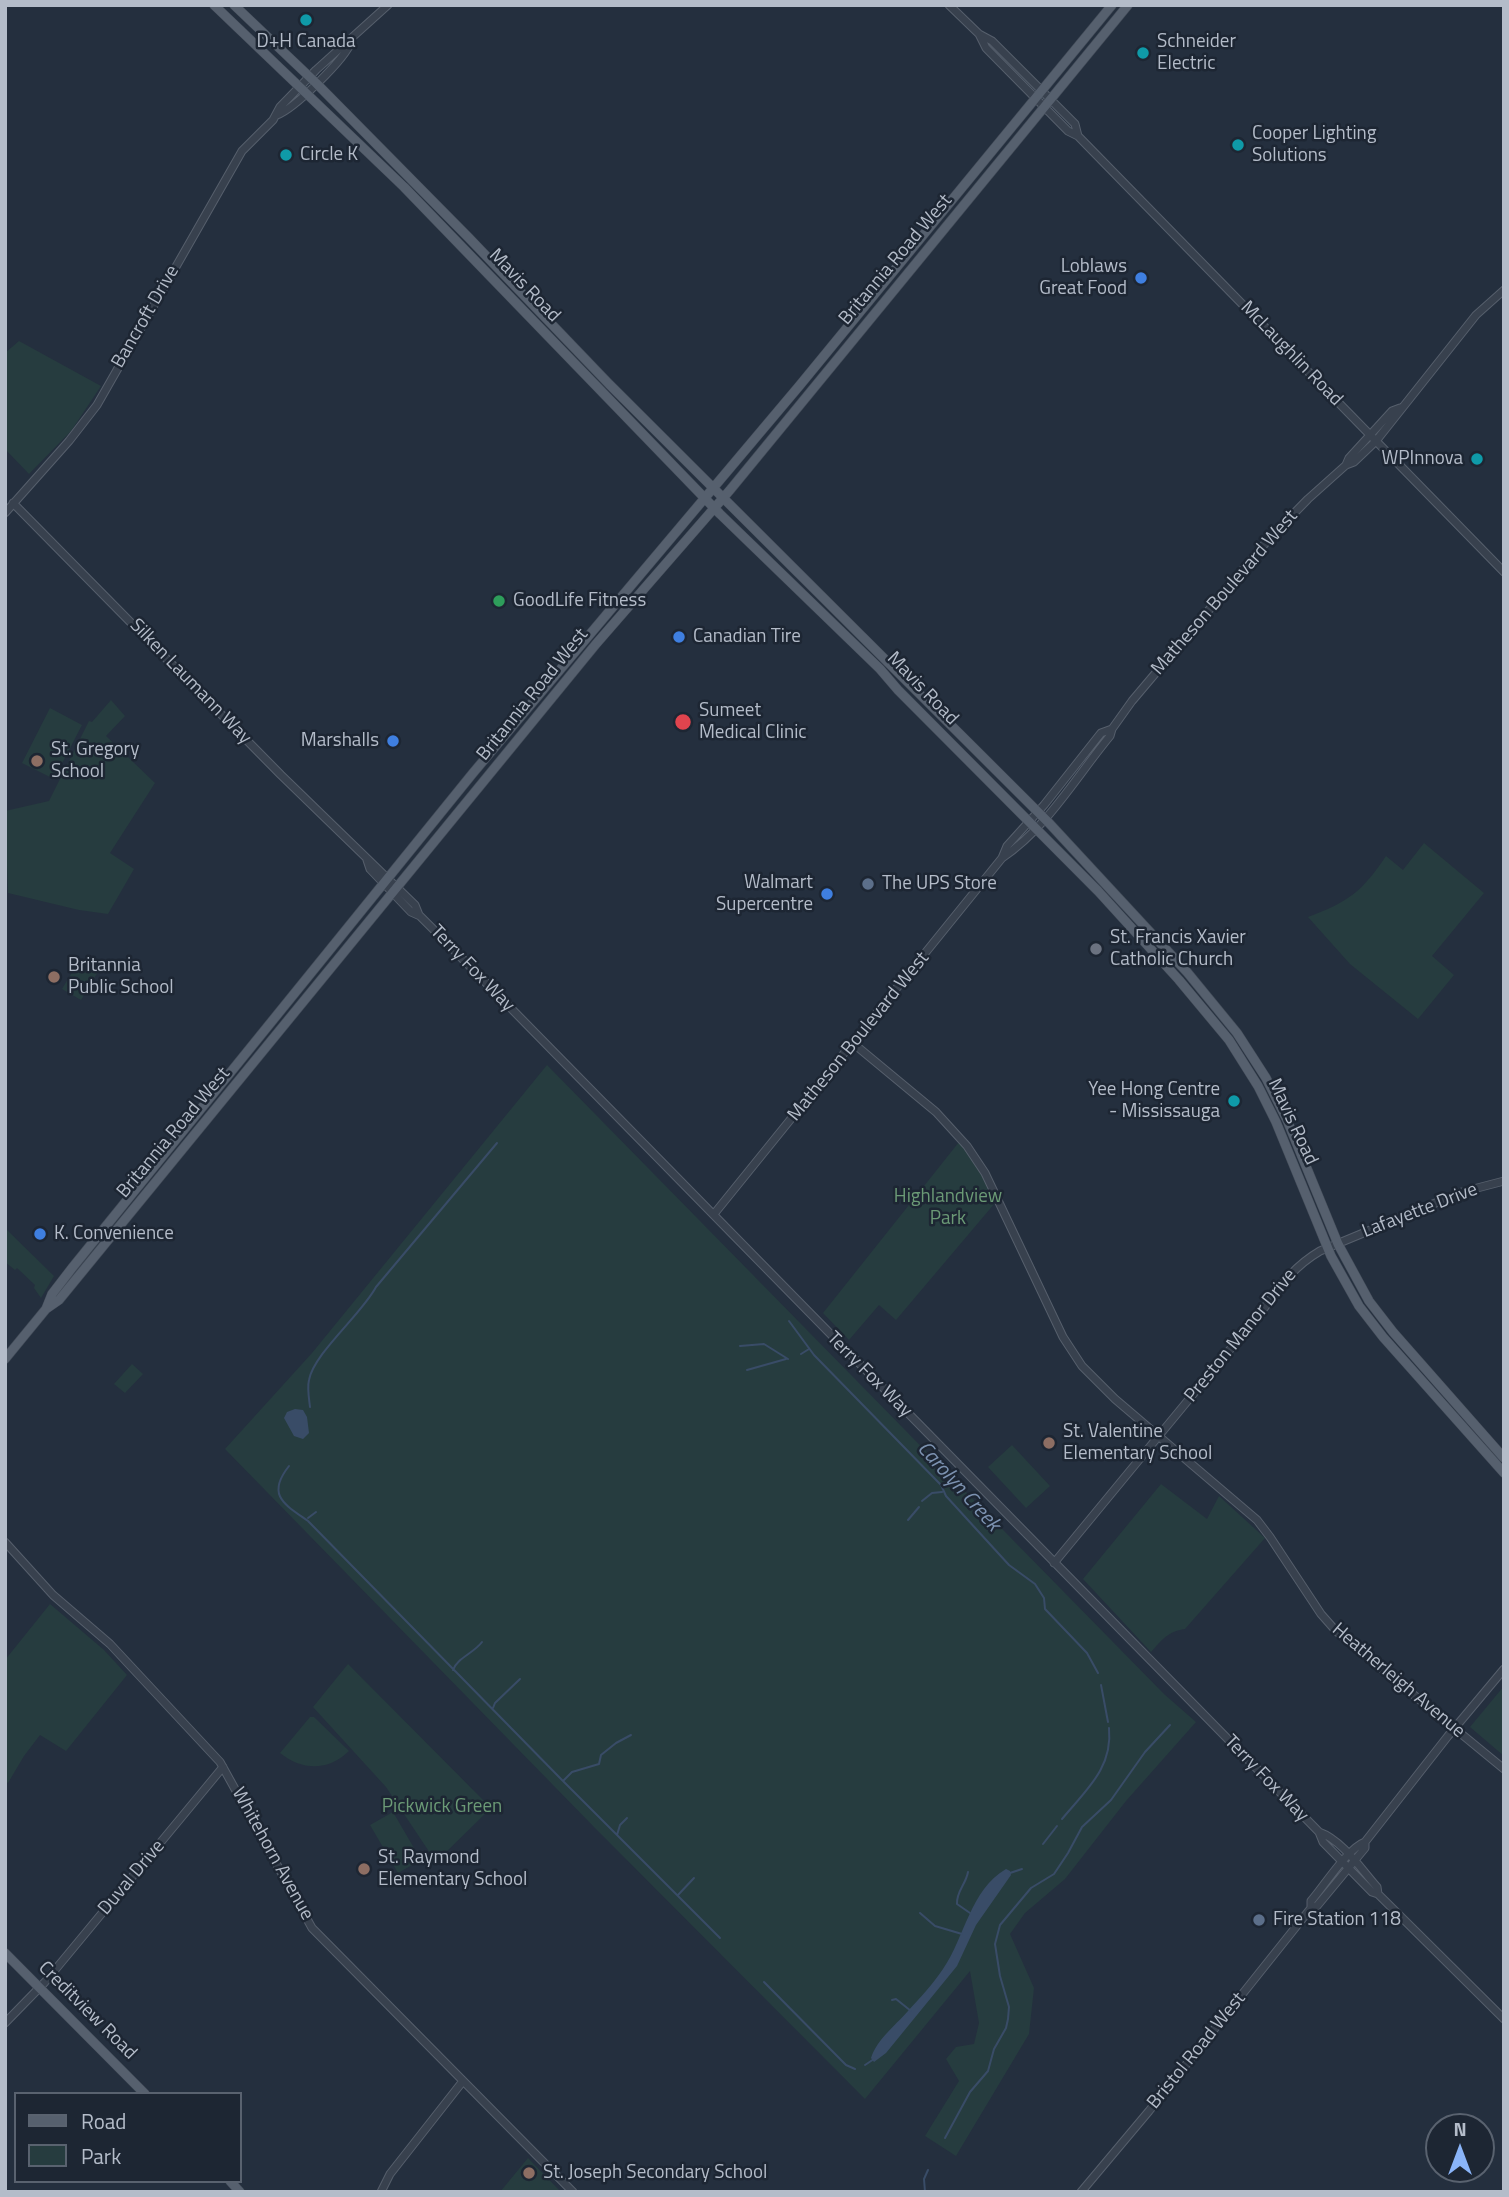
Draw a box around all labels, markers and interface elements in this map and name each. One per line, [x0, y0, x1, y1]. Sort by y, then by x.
marker: D+H Canada [298, 12, 314, 28]
place label: D+H Canada [256, 31, 356, 53]
place label: Schneider Electric [1157, 31, 1236, 75]
marker: Schneider Electric [1135, 45, 1151, 61]
place label: Cooper Lighting Solutions [1252, 123, 1377, 167]
marker: Cooper Lighting Solutions [1230, 137, 1246, 153]
place label: Circle K [300, 144, 358, 166]
marker: Circle K [278, 147, 294, 163]
street label: Britannia Road West [835, 190, 957, 330]
street label: Mavis Road [484, 245, 564, 327]
place label: Loblaws Great Food [1039, 256, 1127, 300]
street label: Bancroft Drive [107, 262, 185, 372]
marker: Loblaws Great Food [1133, 270, 1149, 286]
street label: McLaughlin Road [1235, 297, 1347, 411]
place label: WPInnova [1381, 448, 1463, 470]
marker: WPInnova [1469, 451, 1485, 467]
street label: Matheson Boulevard West [1147, 506, 1303, 680]
place label: GoodLife Fitness [513, 590, 646, 612]
marker: GoodLife Fitness [491, 593, 507, 609]
street label: Silken Laumann Way [124, 615, 256, 749]
street label: Britannia Road West [473, 624, 593, 766]
place label: Canadian Tire [693, 626, 801, 648]
marker: Canadian Tire [671, 629, 687, 645]
street label: Mavis Road [882, 648, 962, 730]
place label: Sumeet Medical Clinic [699, 700, 807, 744]
marker: Sumeet Medical Clinic [673, 712, 693, 732]
place label: Marshalls [301, 730, 379, 752]
marker: Marshalls [385, 733, 401, 749]
place label: St. Gregory School [51, 739, 139, 783]
marker: St. Gregory School [29, 753, 45, 769]
place label: Walmart Supercentre [716, 872, 813, 916]
place label: The UPS Store [882, 873, 997, 895]
marker: The UPS Store [860, 876, 876, 892]
marker: Walmart Supercentre [819, 886, 835, 902]
street label: Terry Fox Way [425, 921, 519, 1017]
place label: St. Francis Xavier Catholic Church [1110, 927, 1246, 971]
marker: St. Francis Xavier Catholic Church [1088, 941, 1104, 957]
street label: Matheson Boulevard West [784, 948, 934, 1126]
place label: Britannia Public School [68, 955, 174, 999]
marker: Britannia Public School [46, 969, 62, 985]
street label: Britannia Road West [113, 1063, 235, 1203]
street label: Mavis Road [1262, 1075, 1322, 1169]
place label: Yee Hong Centre - Mississauga [1088, 1079, 1220, 1123]
marker: Yee Hong Centre - Mississauga [1226, 1093, 1242, 1109]
street label: Lafayette Drive [1359, 1179, 1481, 1243]
park label: Highlandview Park [894, 1186, 1002, 1230]
place label: K. Convenience [54, 1223, 174, 1245]
marker: K. Convenience [32, 1226, 48, 1242]
street label: Preston Manor Drive [1180, 1265, 1302, 1407]
street label: Terry Fox Way [821, 1327, 917, 1423]
place label: St. Valentine Elementary School [1063, 1421, 1212, 1465]
marker: St. Valentine Elementary School [1041, 1435, 1057, 1451]
water label: Carolyn Creek [911, 1437, 1005, 1537]
street label: Heatherleigh Avenue [1327, 1619, 1469, 1743]
street label: Terry Fox Way [1219, 1731, 1313, 1827]
street label: Whitehorn Avenue [226, 1784, 318, 1924]
park label: Pickwick Green [382, 1796, 502, 1818]
street label: Duval Drive [94, 1836, 170, 1920]
place label: St. Raymond Elementary School [378, 1847, 527, 1891]
marker: St. Raymond Elementary School [356, 1861, 372, 1877]
place label: Fire Station 118 [1273, 1909, 1401, 1931]
marker: Fire Station 118 [1251, 1912, 1267, 1928]
street label: Creditview Road [33, 1957, 141, 2065]
street label: Bristol Road West [1143, 1988, 1251, 2114]
legend [14, 2092, 242, 2183]
text: Road [81, 2105, 126, 2137]
north arrow [1425, 2113, 1495, 2183]
text: N [1453, 2114, 1467, 2143]
text: Park [81, 2140, 121, 2172]
place label: St. Joseph Secondary School [543, 2162, 767, 2184]
marker: St. Joseph Secondary School [521, 2165, 537, 2181]

